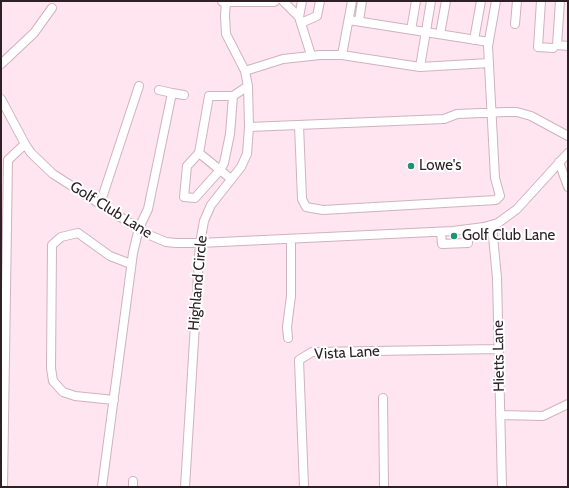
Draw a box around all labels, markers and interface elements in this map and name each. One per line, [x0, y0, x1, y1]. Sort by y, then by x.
place label: Lowe's [419, 157, 461, 175]
marker: Lowe's [406, 161, 416, 171]
street label: Golf Club Lane [67, 178, 155, 242]
place label: Golf Club Lane [462, 227, 555, 245]
marker: Golf Club Lane [449, 231, 459, 241]
street label: Highland Circle [185, 235, 211, 331]
street label: Hietts Lane [489, 320, 509, 392]
street label: Vista Lane [314, 342, 380, 364]

